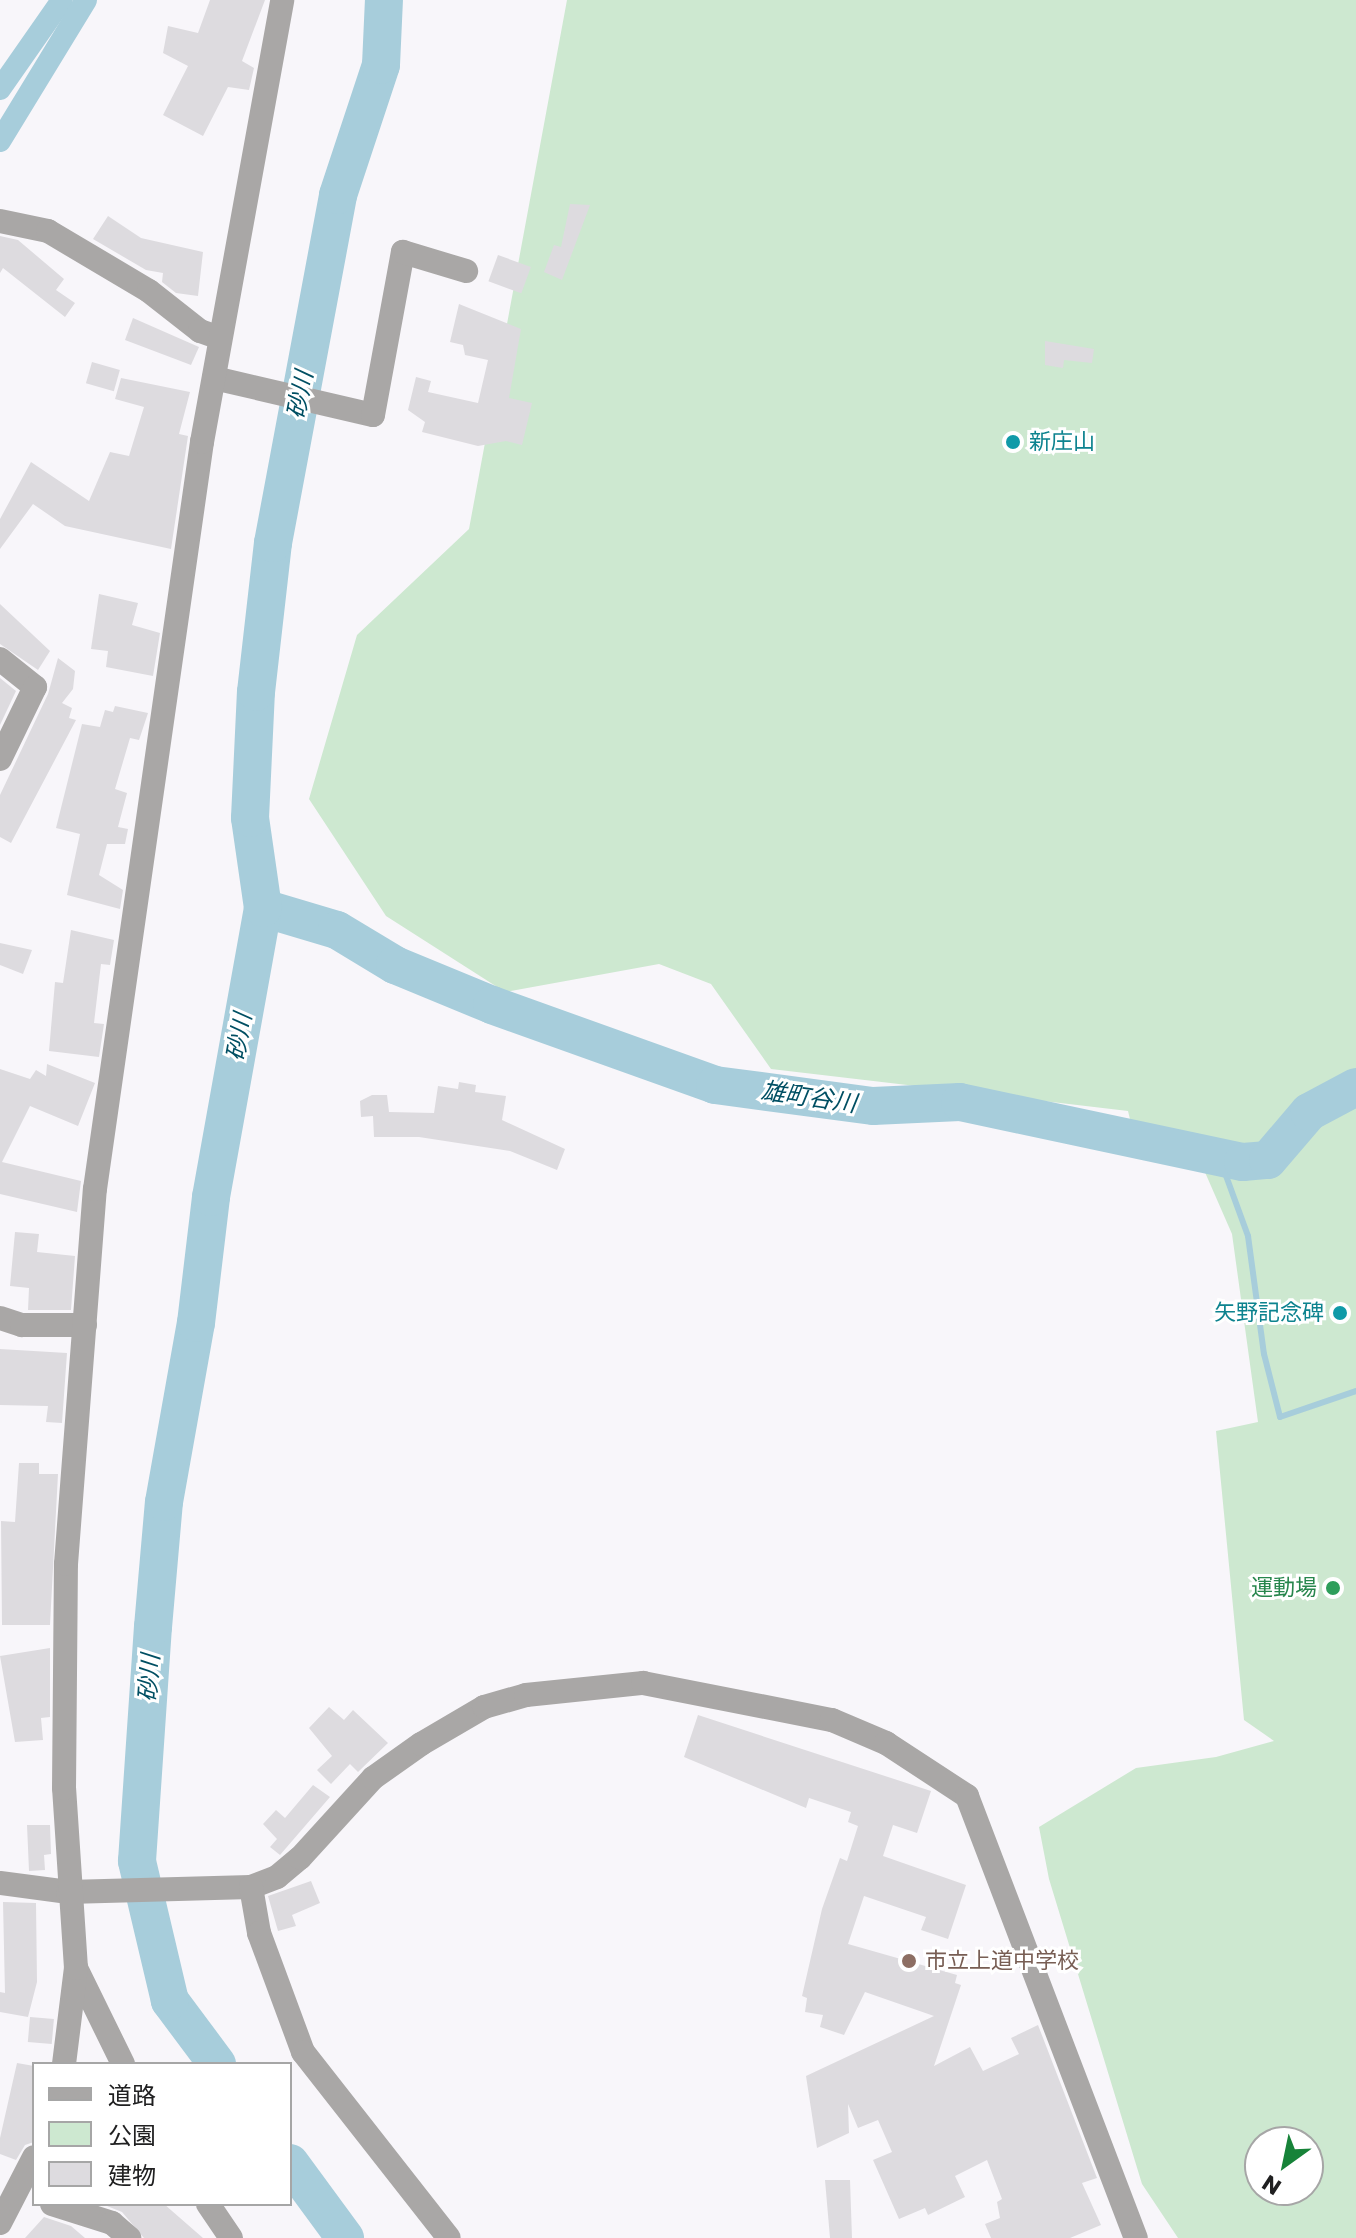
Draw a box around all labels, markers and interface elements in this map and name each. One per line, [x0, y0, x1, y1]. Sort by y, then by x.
water label: 砂川 [281, 369, 319, 421]
place label: 新庄山 [1029, 429, 1095, 455]
marker: 新庄山 [1004, 433, 1022, 451]
water label: 砂川 [221, 1011, 257, 1063]
water label: 雄町谷川 [759, 1076, 859, 1118]
place label: 矢野記念碑 [1214, 1300, 1324, 1326]
marker: 矢野記念碑 [1331, 1304, 1349, 1322]
place label: 運動場 [1251, 1575, 1317, 1601]
marker: 運動場 [1324, 1579, 1342, 1597]
water label: 砂川 [133, 1653, 165, 1703]
place label: 市立上道中学校 [925, 1948, 1079, 1974]
marker: 市立上道中学校 [900, 1952, 918, 1970]
legend [32, 2062, 292, 2206]
text: 道路 [108, 2079, 156, 2112]
text: 公園 [108, 2119, 156, 2152]
north arrow [1244, 2126, 1324, 2206]
text: 建物 [108, 2159, 156, 2192]
text: N [1256, 2167, 1287, 2202]

